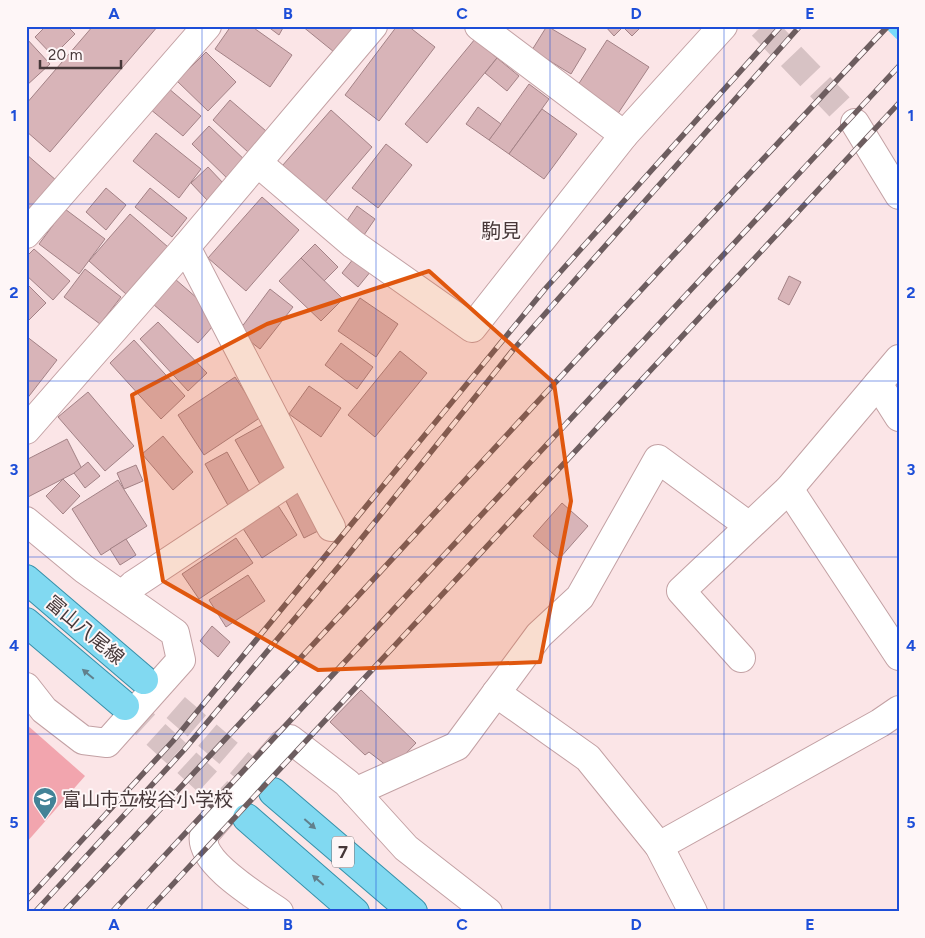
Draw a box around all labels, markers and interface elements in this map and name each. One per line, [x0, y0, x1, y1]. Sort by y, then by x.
text: A [108, 4, 120, 23]
text: B [283, 4, 293, 23]
text: C [456, 4, 468, 23]
text: D [630, 4, 642, 23]
text: E [805, 4, 815, 23]
scale bar [40, 38, 121, 70]
text: 20 m [48, 46, 82, 64]
text: 1 [11, 106, 17, 125]
text: 1 [908, 106, 914, 125]
district label: 駒見 [481, 219, 521, 243]
text: 2 [9, 283, 19, 302]
text: 2 [906, 283, 916, 302]
text: 3 [10, 460, 19, 479]
text: 3 [907, 460, 916, 479]
street label: 富山八尾線 [41, 591, 129, 669]
text: 4 [9, 636, 19, 655]
text: 4 [906, 636, 916, 655]
one-way arrow [82, 669, 95, 680]
school or university icon: 富山市立桜谷小学校 [32, 786, 58, 820]
place label: 富山市立桜谷小学校 [62, 788, 233, 811]
text: 5 [9, 813, 19, 832]
text: 5 [906, 813, 916, 832]
one-way arrow [304, 818, 316, 829]
road number: 7 [332, 836, 354, 868]
one-way arrow [313, 874, 325, 886]
text: A [108, 915, 120, 934]
text: B [283, 915, 293, 934]
text: C [456, 915, 468, 934]
text: D [630, 915, 642, 934]
text: E [805, 915, 815, 934]

